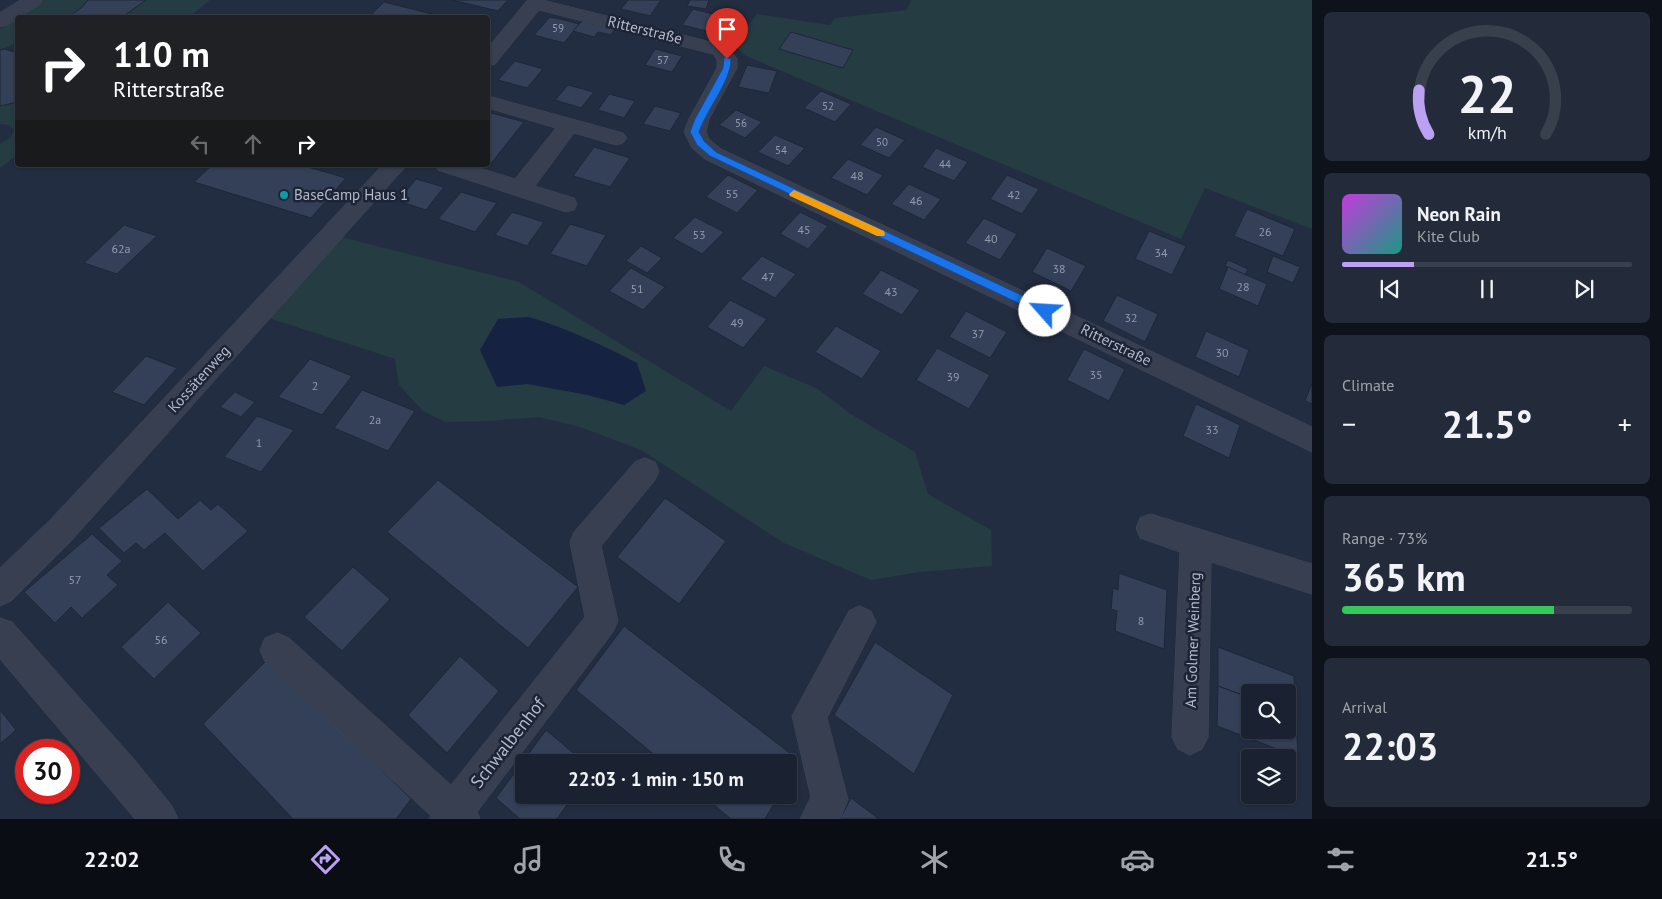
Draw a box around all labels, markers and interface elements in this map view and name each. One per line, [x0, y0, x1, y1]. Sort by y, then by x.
pin [706, 8, 748, 59]
street label: Ritterstraße [606, 11, 684, 48]
icon: arrive [713, 15, 741, 43]
house number: 59 [552, 21, 564, 35]
text: 110 m [113, 31, 210, 77]
icon: right [30, 35, 95, 100]
house number: 57 [657, 53, 669, 67]
text: 22 [1458, 60, 1516, 127]
text: Ritterstraße [113, 75, 225, 103]
house number: 52 [822, 99, 834, 113]
house number: 56 [735, 116, 747, 130]
text: km/h [1467, 121, 1507, 144]
icon: left [186, 130, 214, 158]
icon: ahead [239, 130, 267, 158]
icon: right [292, 130, 320, 158]
house number: 50 [876, 135, 888, 149]
house number: 54 [775, 143, 787, 157]
house number: 44 [939, 157, 951, 171]
house number: 48 [850, 168, 864, 183]
place label: BaseCamp Haus 1 [294, 185, 408, 204]
house number: 55 [725, 186, 739, 201]
house number: 42 [1007, 187, 1021, 202]
marker: BaseCamp Haus 1 [278, 189, 290, 201]
house number: 46 [909, 193, 923, 208]
text: Neon Rain [1417, 202, 1501, 226]
house number: 45 [797, 222, 811, 237]
house number: 26 [1258, 224, 1272, 239]
text: Kite Club [1417, 226, 1480, 246]
house number: 53 [692, 227, 706, 242]
house number: 40 [984, 231, 998, 246]
house number: 62a [111, 241, 131, 256]
house number: 34 [1154, 245, 1168, 260]
house number: 38 [1052, 261, 1066, 276]
house number: 47 [761, 269, 775, 284]
icon: previous [1376, 275, 1404, 303]
icon: pause [1473, 275, 1501, 303]
icon: next [1570, 275, 1598, 303]
house number: 28 [1236, 279, 1250, 294]
house number: 51 [630, 281, 644, 296]
house number: 43 [884, 284, 898, 299]
position arrow [1018, 284, 1070, 336]
house number: 32 [1124, 310, 1138, 325]
house number: 49 [730, 315, 744, 330]
street label: Ritterstraße [1078, 319, 1155, 370]
house number: 37 [971, 326, 985, 341]
street label: Kossätenweg [164, 341, 234, 416]
house number: 30 [1215, 345, 1229, 360]
house number: 35 [1089, 367, 1103, 382]
house number: 39 [946, 369, 960, 384]
text: Climate [1342, 375, 1394, 395]
house number: 2 [312, 378, 318, 393]
text: 21.5° [1442, 399, 1532, 448]
text: − [1342, 405, 1356, 442]
text: + [1618, 405, 1632, 442]
house number: 2a [369, 412, 381, 427]
house number: 33 [1205, 422, 1219, 437]
house number: 1 [256, 435, 262, 450]
text: Range · 73% [1342, 528, 1427, 548]
text: 365 km [1342, 552, 1466, 601]
house number: 57 [68, 572, 82, 587]
street label: Am Golmer Weinberg [1181, 572, 1204, 708]
house number: 8 [1138, 613, 1144, 628]
house number: 56 [154, 632, 168, 647]
map controls [1241, 684, 1296, 804]
button: search [1241, 684, 1296, 739]
street label: Schwalbenhof [465, 692, 551, 793]
text: Arrival [1342, 697, 1387, 717]
text: 22:03 [1342, 721, 1438, 770]
speed limit sign: 30 [15, 739, 80, 804]
button: layers [1241, 749, 1296, 804]
text: 22:03 · 1 min · 150 m [568, 767, 744, 791]
icon: directions [308, 842, 343, 877]
icon: music [511, 842, 546, 877]
icon: phone [714, 842, 749, 877]
icon: climate [917, 842, 952, 877]
icon: car [1120, 842, 1155, 877]
icon: filters [1323, 842, 1358, 877]
text: 22:02 [84, 845, 140, 873]
text: 21.5° [1525, 845, 1578, 873]

